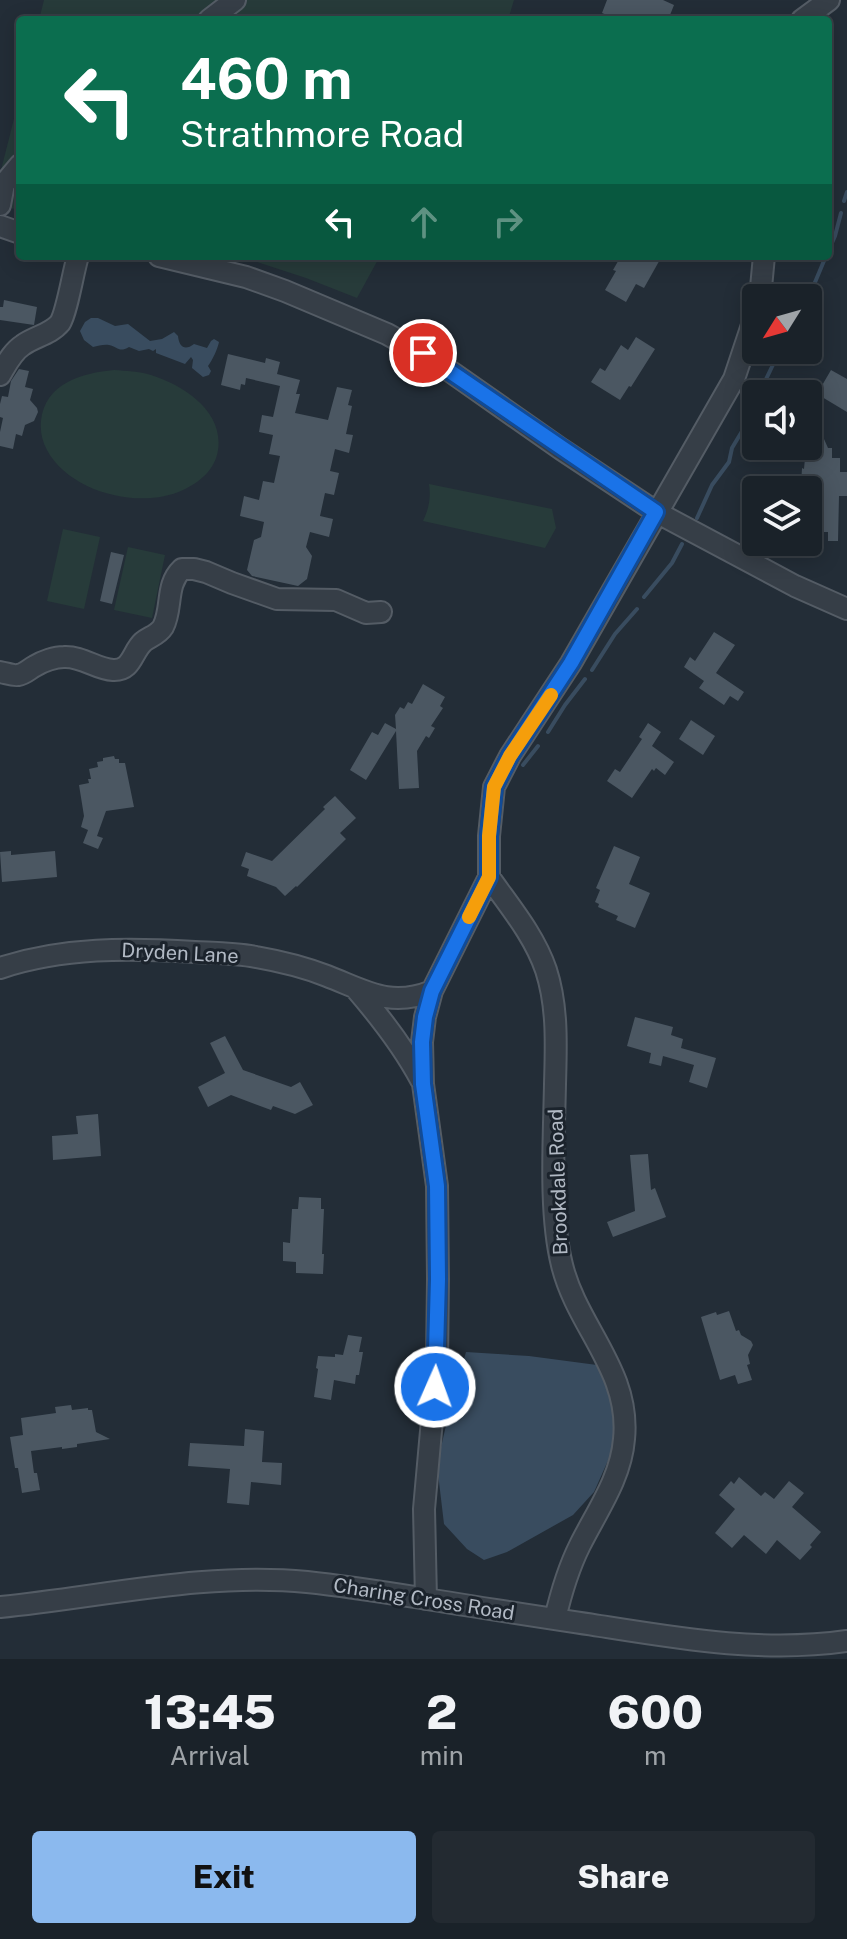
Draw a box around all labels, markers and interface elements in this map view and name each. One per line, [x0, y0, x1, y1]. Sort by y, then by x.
text: 460 m [180, 46, 352, 112]
icon: left [48, 48, 152, 152]
text: Strathmore Road [180, 113, 464, 155]
icon: left [318, 200, 362, 244]
icon: ahead [402, 200, 446, 244]
icon: right [486, 200, 530, 244]
north arrow [742, 284, 822, 364]
map controls [742, 284, 822, 556]
pin [389, 319, 457, 387]
icon: arrive [401, 331, 445, 375]
button: sound [742, 380, 822, 460]
button: layers [742, 476, 822, 556]
street label: Dryden Lane [121, 938, 239, 968]
street label: Brookdale Road [543, 1108, 573, 1256]
position arrow [393, 1345, 477, 1429]
street label: Charing Cross Road [332, 1573, 516, 1625]
text: 13:45 [144, 1683, 276, 1740]
text: 2 [426, 1683, 457, 1740]
text: 600 [608, 1683, 703, 1740]
text: Arrival [170, 1740, 250, 1771]
text: min [420, 1740, 464, 1771]
text: m [644, 1740, 667, 1771]
button: Exit [32, 1831, 416, 1923]
button: Share [432, 1831, 815, 1923]

